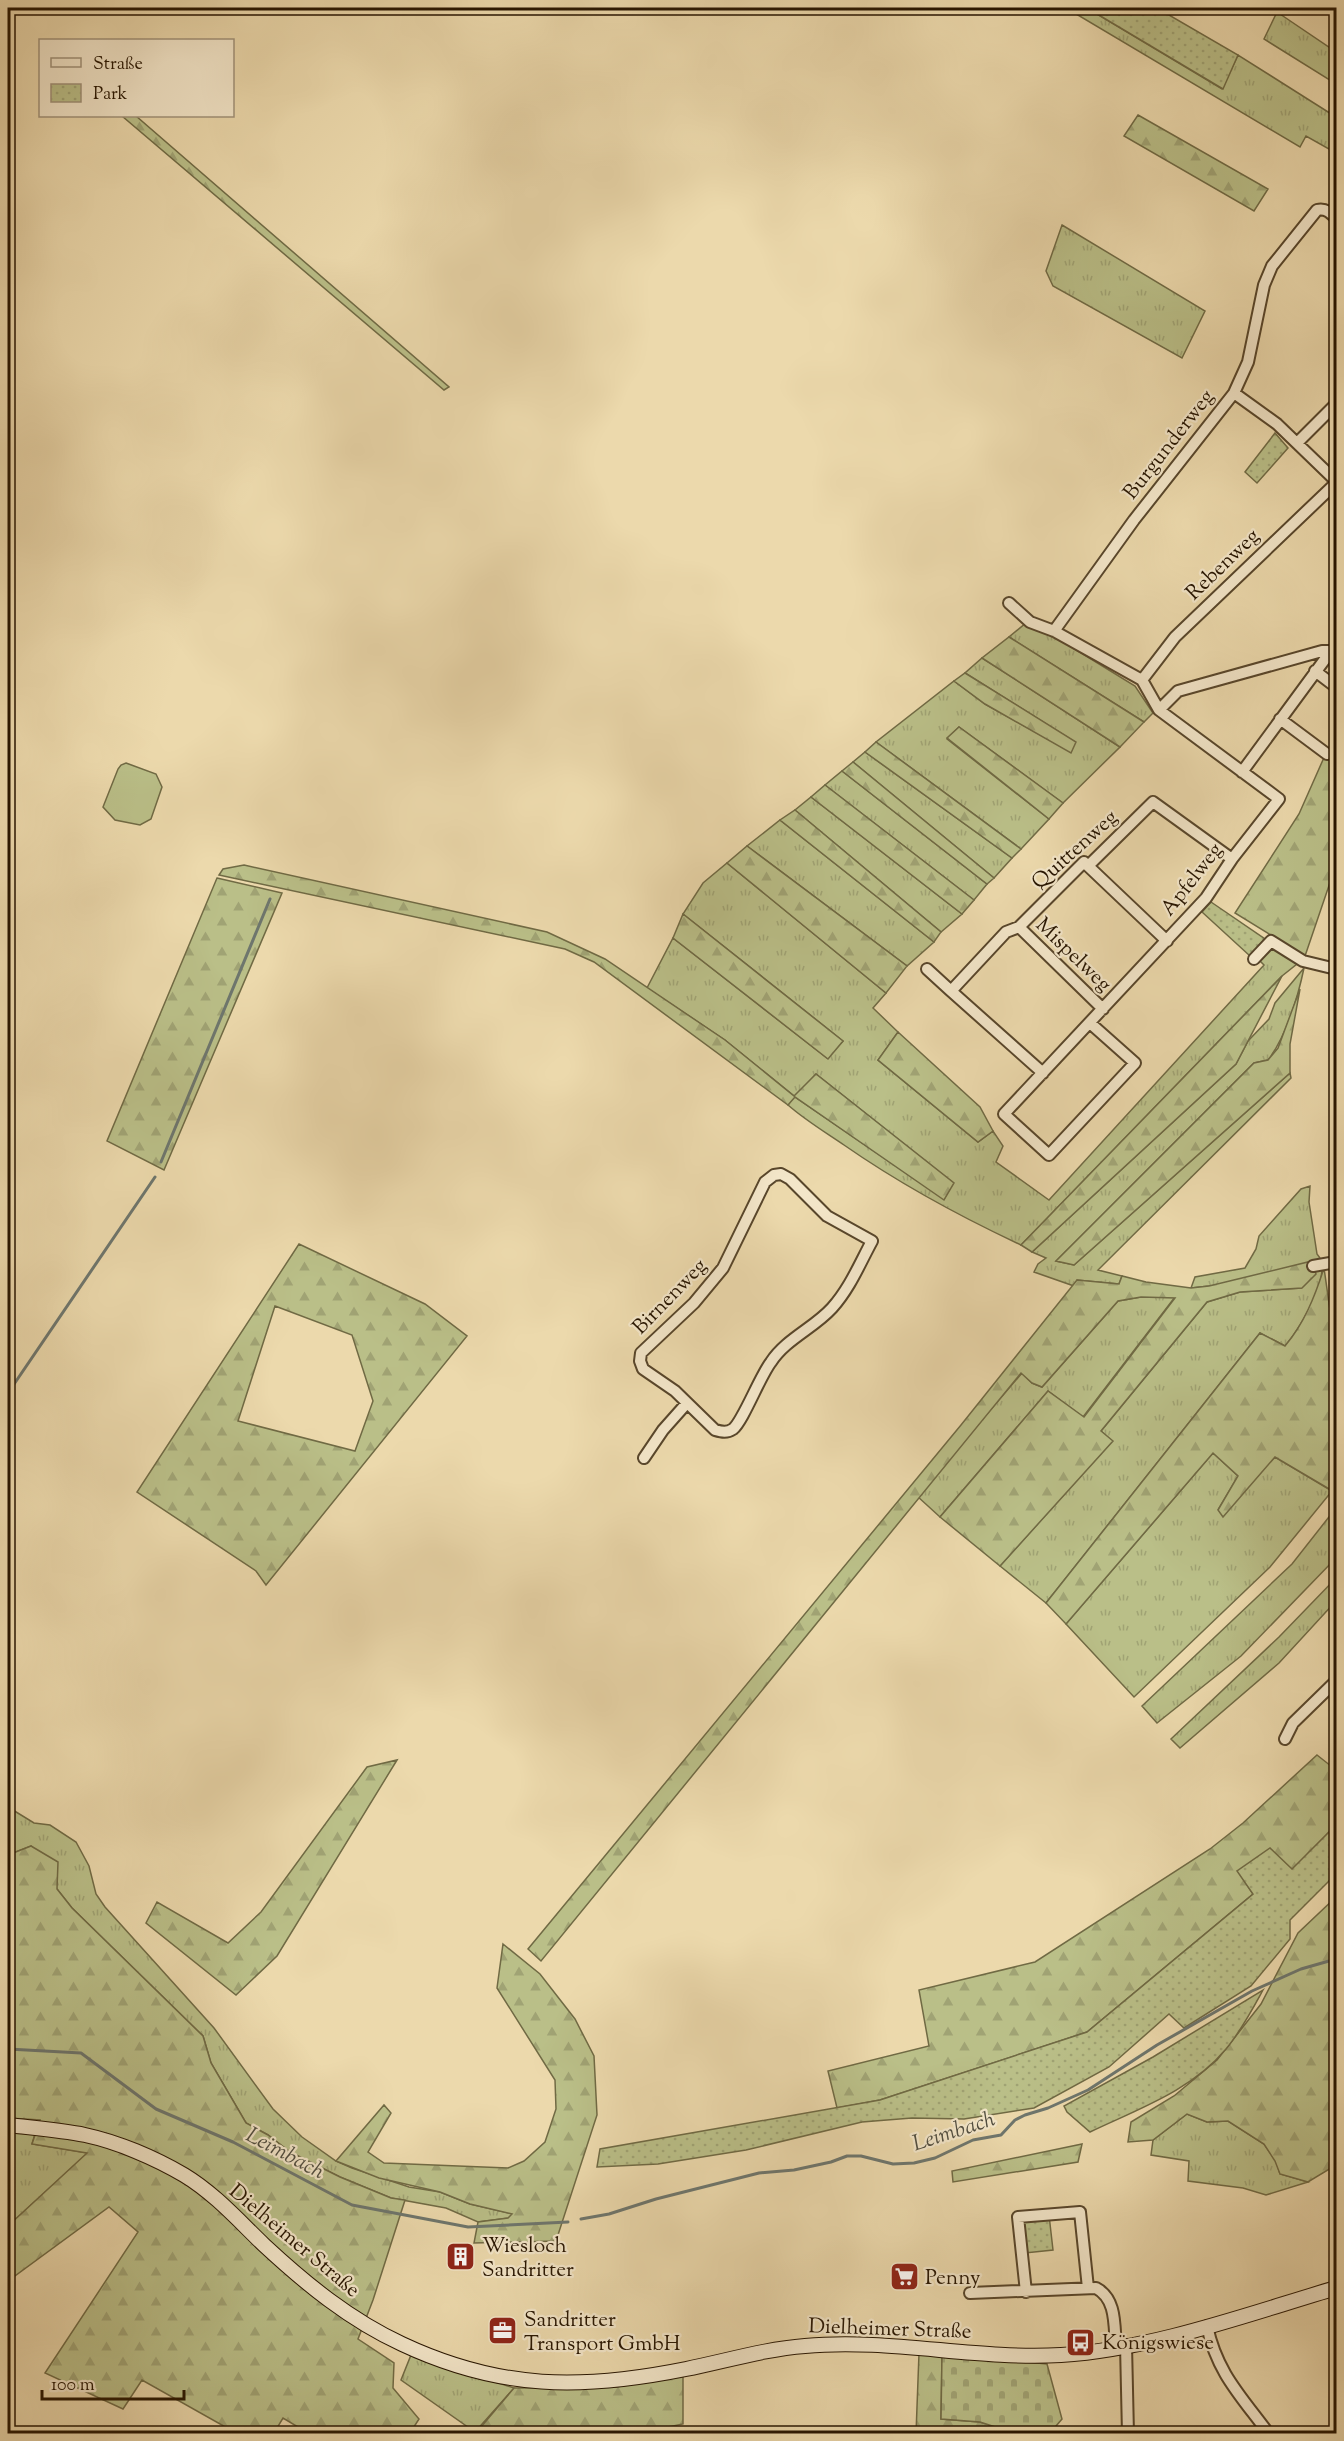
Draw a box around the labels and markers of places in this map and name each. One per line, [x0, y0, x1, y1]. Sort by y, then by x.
place label: Wiesloch Sandritter [482, 2232, 574, 2286]
building icon: Wiesloch Sandritter [445, 2241, 477, 2273]
supermarket icon: Penny [888, 2261, 920, 2293]
place label: Penny [925, 2264, 981, 2294]
place label: Sandritter Transport GmbH [524, 2306, 681, 2360]
office icon: Sandritter Transport GmbH [487, 2315, 519, 2347]
bus stop icon: Königswiese [1065, 2326, 1097, 2358]
place label: Königswiese [1102, 2329, 1214, 2359]

